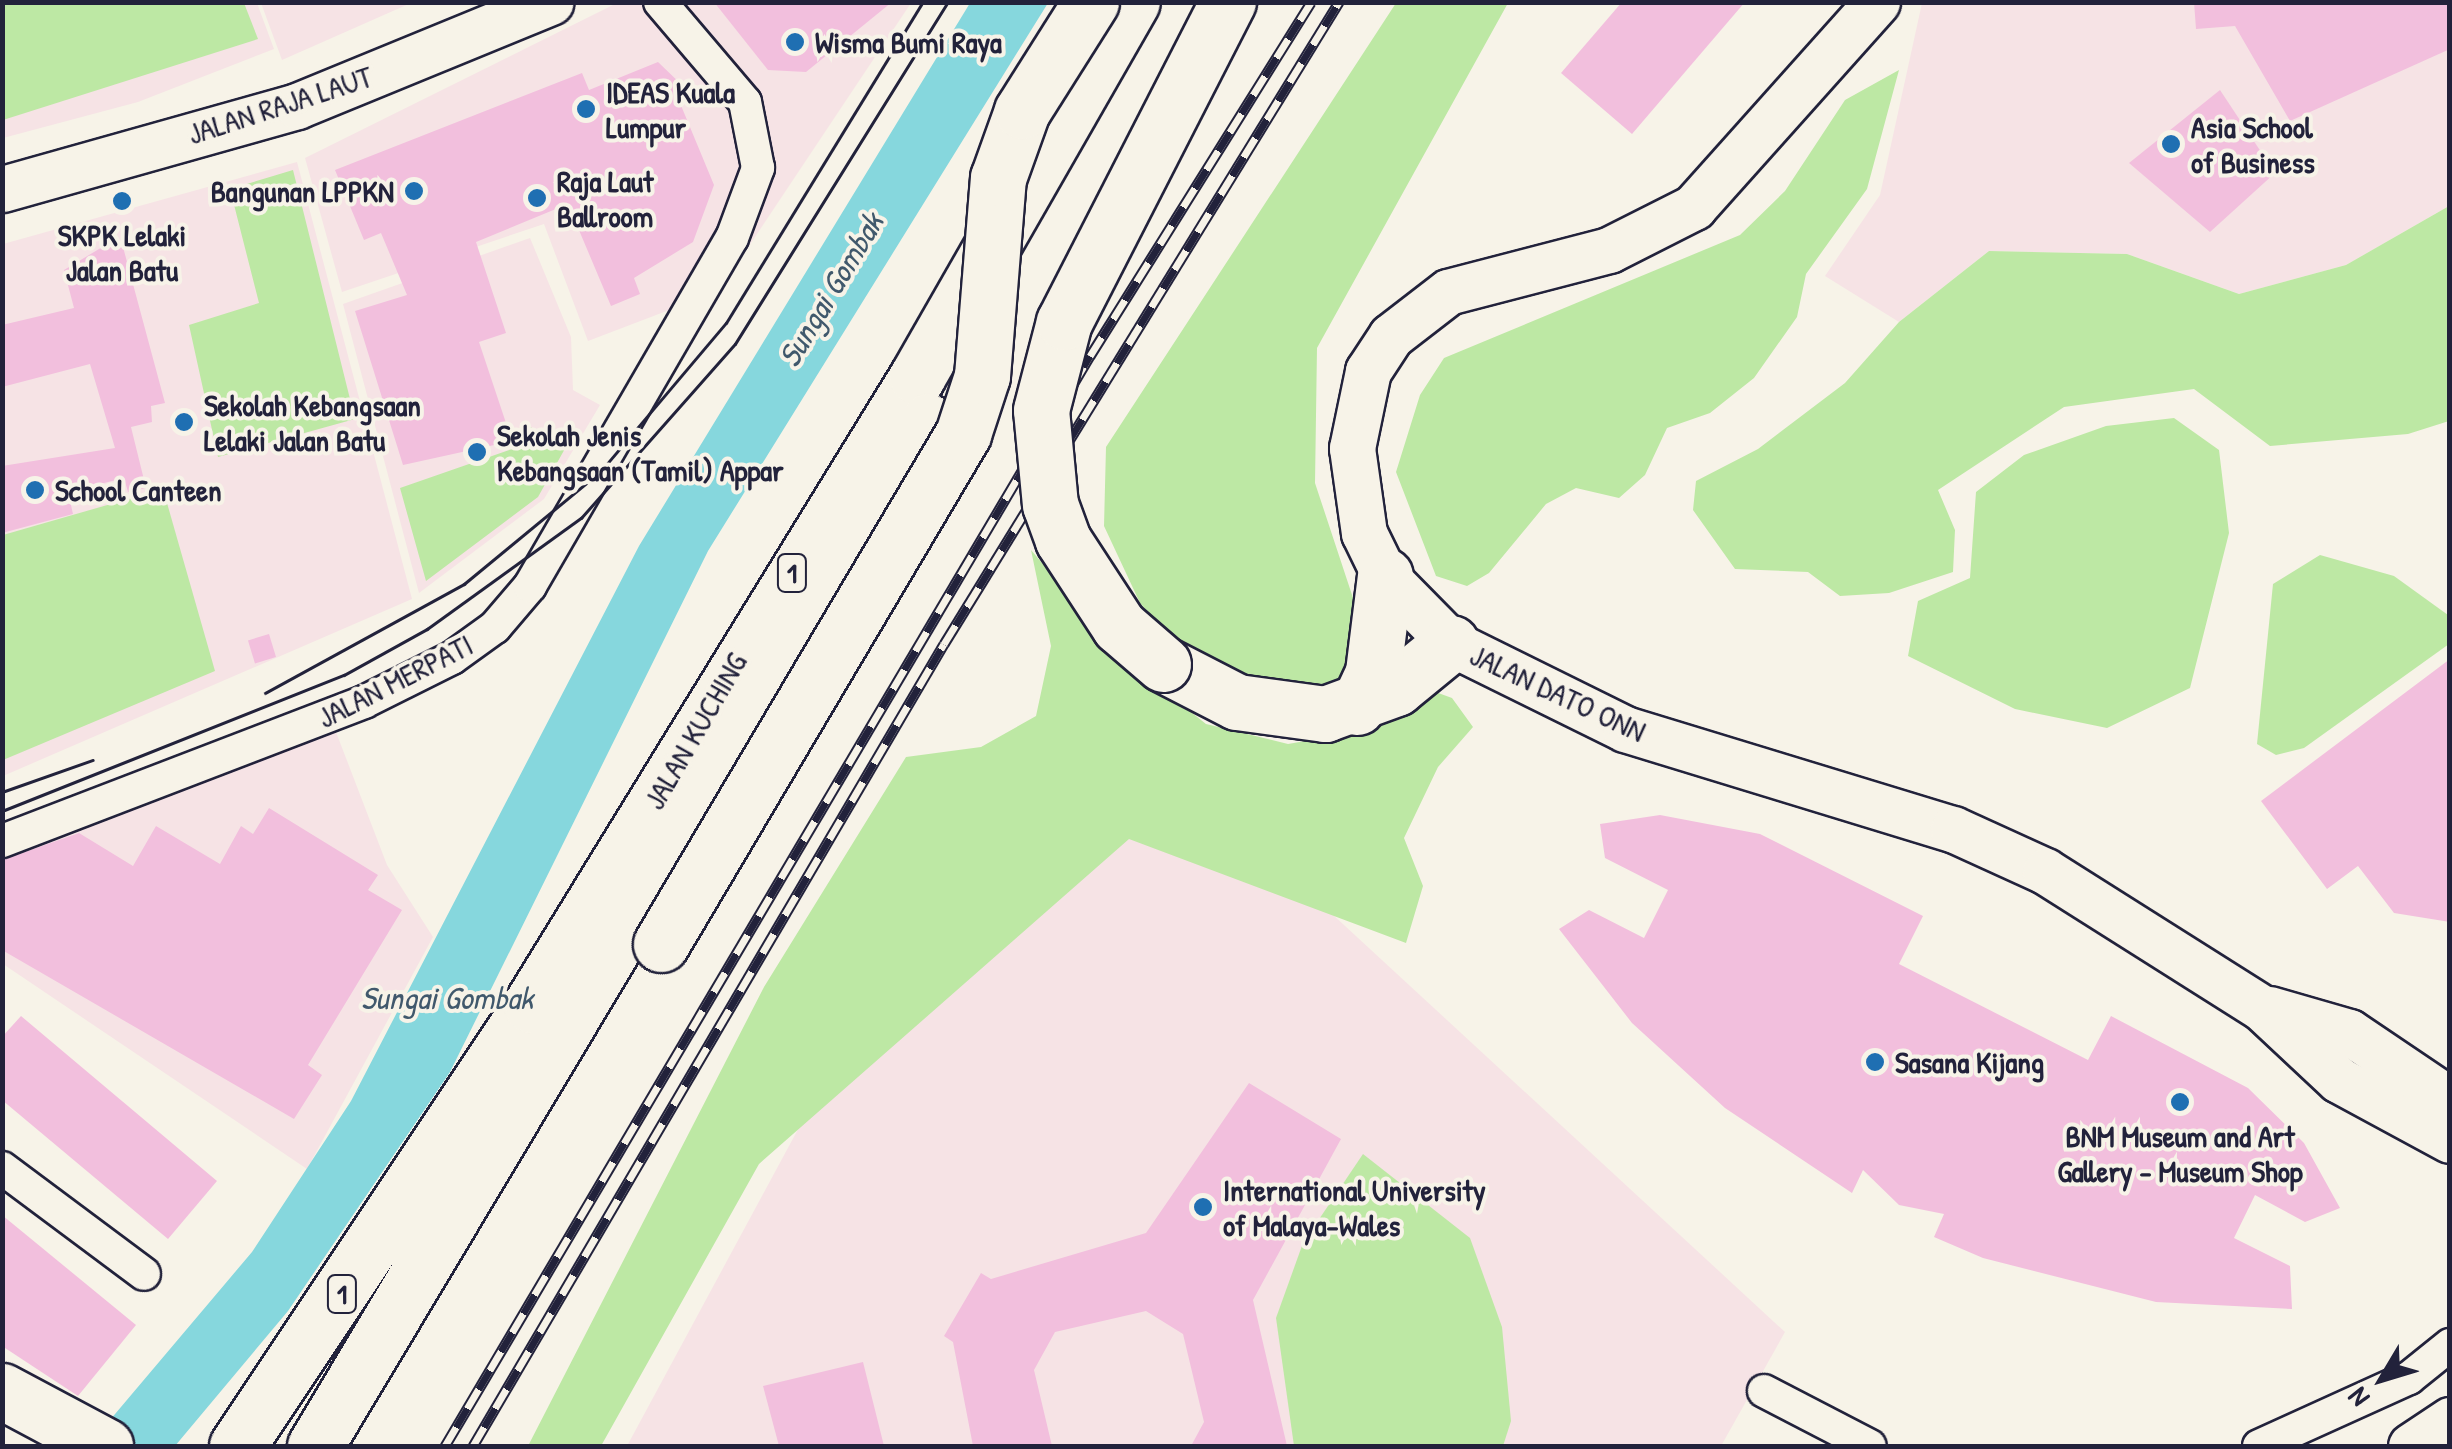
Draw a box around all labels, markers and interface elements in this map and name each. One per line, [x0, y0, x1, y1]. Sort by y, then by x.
place label: Wisma Bumi Raya [815, 24, 1002, 60]
marker: Wisma Bumi Raya [784, 31, 806, 53]
street label: JALAN RAJA LAUT [183, 58, 377, 152]
place label: IDEAS Kuala Lumpur [606, 74, 735, 144]
marker: IDEAS Kuala Lumpur [575, 98, 597, 120]
place label: Asia School of Business [2191, 109, 2315, 180]
marker: Asia School of Business [2160, 133, 2182, 155]
place label: Raja Laut Ballroom [557, 163, 653, 234]
place label: Bangunan LPPKN [211, 173, 394, 209]
marker: Bangunan LPPKN [403, 180, 425, 202]
marker: Raja Laut Ballroom [526, 187, 548, 209]
marker: SKPK Lelaki Jalan Batu [111, 190, 133, 212]
water label: Sungai Gombak [770, 206, 892, 374]
place label: SKPK Lelaki Jalan Batu [58, 217, 186, 288]
place label: Sekolah Kebangsaan Lelaki Jalan Batu [204, 387, 421, 458]
marker: Sekolah Kebangsaan Lelaki Jalan Batu [173, 411, 195, 433]
place label: Sekolah Jenis Kebangsaan (Tamil) Appar [497, 417, 784, 488]
marker: Sekolah Jenis Kebangsaan (Tamil) Appar [466, 441, 488, 463]
place label: School Canteen [55, 472, 222, 508]
marker: School Canteen [24, 479, 46, 501]
road number: 1 [774, 550, 810, 596]
street label: JALAN MERPATI [311, 627, 479, 735]
street label: JALAN DATO ONN [1465, 637, 1651, 749]
street label: JALAN KUCHING [636, 646, 754, 816]
water label: Sungai Gombak [361, 979, 533, 1017]
place label: Sasana Kijang [1895, 1044, 2044, 1080]
marker: Sasana Kijang [1864, 1051, 1886, 1073]
marker: BNM Museum and Art Gallery - Museum Shop [2169, 1091, 2191, 1113]
place label: BNM Museum and Art Gallery - Museum Shop [2057, 1118, 2303, 1188]
place label: International University of Malaya-Wales [1223, 1172, 1486, 1242]
marker: International University of Malaya-Wales [1192, 1196, 1214, 1218]
road number: 1 [324, 1271, 360, 1317]
north arrow [2332, 1329, 2432, 1429]
text: N [2339, 1380, 2378, 1415]

